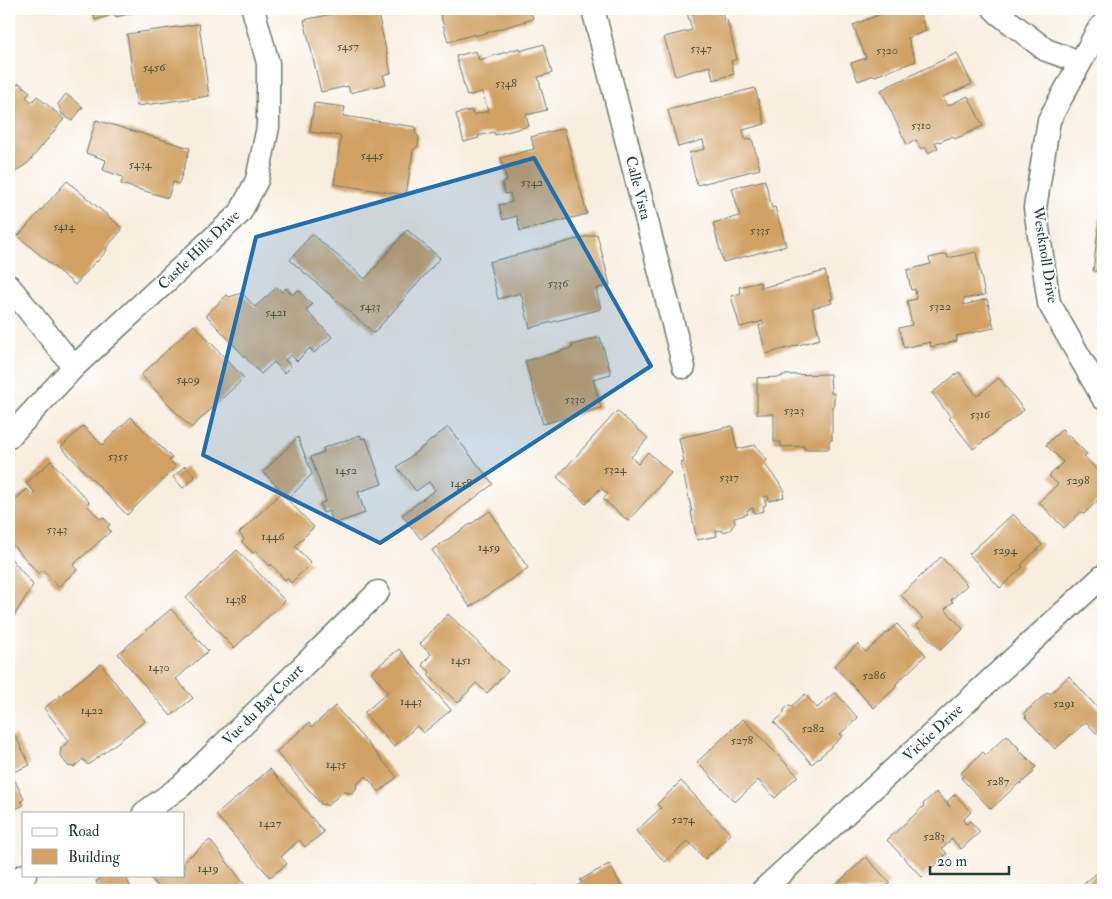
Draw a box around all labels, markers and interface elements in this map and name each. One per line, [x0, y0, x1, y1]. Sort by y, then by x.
house number: 5457 [337, 39, 360, 54]
house number: 5347 [690, 41, 712, 56]
house number: 5320 [876, 43, 898, 58]
house number: 5456 [143, 60, 166, 75]
house number: 5348 [495, 76, 517, 91]
house number: 5310 [911, 118, 931, 133]
house number: 5445 [360, 148, 384, 163]
street label: Calle Vista [621, 154, 655, 223]
house number: 5434 [129, 157, 152, 172]
house number: 5342 [521, 175, 543, 190]
street label: Westknoll Drive [1028, 204, 1062, 305]
street label: Castle Hills Drive [154, 206, 244, 294]
house number: 5414 [53, 219, 76, 234]
house number: 5335 [750, 223, 771, 238]
house number: 5336 [548, 276, 569, 291]
house number: 5433 [360, 299, 380, 314]
house number: 5322 [929, 299, 951, 314]
house number: 5421 [265, 305, 287, 320]
house number: 5409 [176, 372, 200, 387]
house number: 5330 [565, 392, 585, 407]
house number: 5323 [784, 403, 804, 418]
house number: 5316 [970, 407, 991, 422]
house number: 5355 [108, 449, 129, 464]
house number: 5324 [604, 462, 627, 477]
house number: 1452 [335, 463, 357, 478]
house number: 5317 [719, 470, 739, 485]
house number: 5298 [1066, 473, 1090, 488]
house number: 1458 [450, 476, 472, 491]
house number: 5343 [47, 522, 67, 537]
house number: 1446 [261, 529, 286, 544]
house number: 1459 [478, 540, 500, 555]
house number: 5294 [993, 543, 1017, 558]
house number: 1438 [226, 592, 247, 607]
house number: 1451 [451, 653, 471, 668]
house number: 1430 [148, 660, 170, 675]
street label: Vue du Bay Court [218, 660, 308, 750]
house number: 5286 [863, 668, 886, 683]
house number: 1443 [400, 694, 422, 709]
house number: 5291 [1053, 696, 1075, 711]
street label: Vickie Drive [899, 700, 967, 766]
house number: 1422 [81, 703, 103, 718]
house number: 5282 [801, 721, 825, 736]
house number: 5278 [731, 733, 754, 748]
house number: 1435 [326, 757, 347, 772]
house number: 5287 [987, 774, 1010, 789]
legend [22, 812, 185, 876]
house number: 5274 [672, 812, 695, 827]
house number: 1427 [259, 816, 282, 831]
text: Road [68, 822, 100, 841]
house number: 5283 [923, 829, 945, 844]
scale bar [930, 844, 1008, 876]
text: Building [68, 848, 120, 867]
text: 20 m [937, 852, 967, 871]
house number: 1419 [197, 861, 219, 876]

